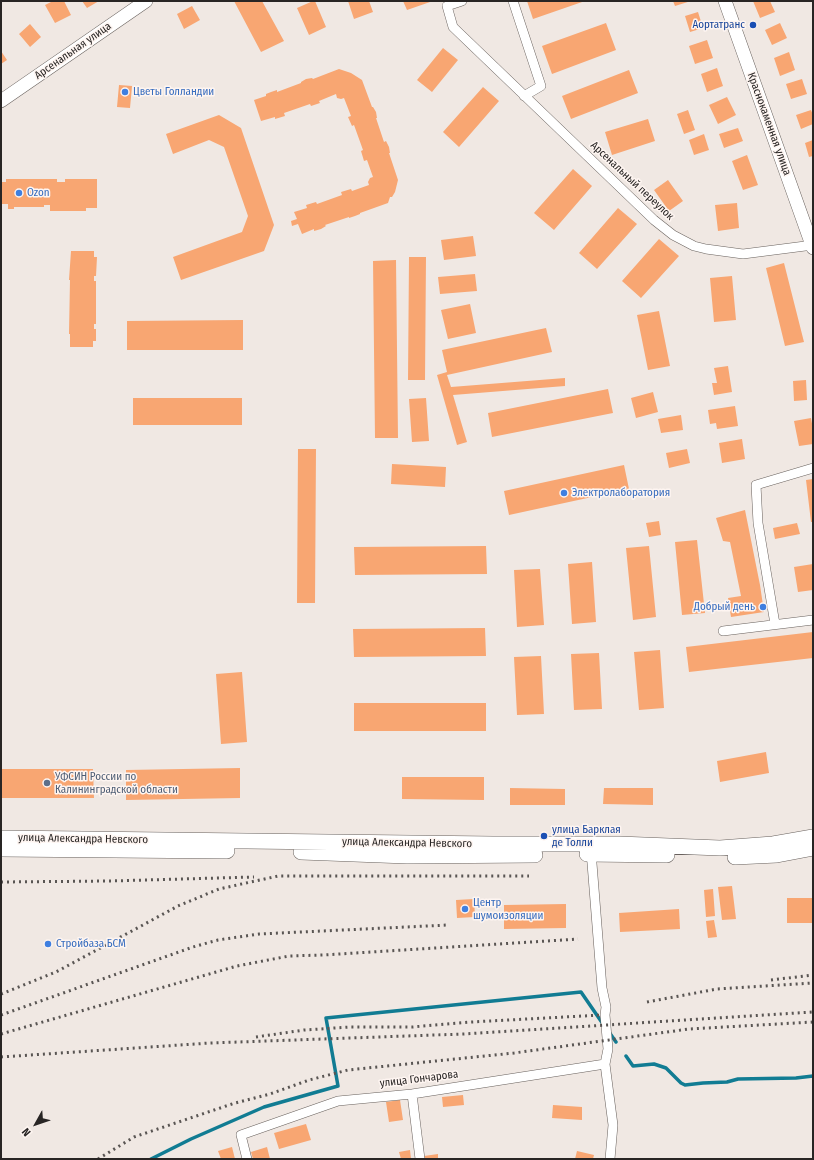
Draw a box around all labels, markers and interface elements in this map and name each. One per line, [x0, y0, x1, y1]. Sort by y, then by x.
place label: Аортатранс [692, 18, 745, 32]
street label: Арсенальная улица [32, 20, 114, 82]
marker: Аортатранс [748, 20, 758, 30]
street label: Краснокаменная улица [744, 71, 794, 177]
place label: Цветы Голландии [133, 85, 214, 99]
marker: Цветы Голландии [120, 87, 130, 97]
street label: Арсенальный переулок [588, 139, 676, 223]
place label: Ozon [27, 186, 50, 200]
marker: Ozon [14, 188, 24, 198]
place label: Электролаборатория [572, 486, 670, 500]
marker: Электролаборатория [559, 488, 569, 498]
place label: Добрый день [694, 600, 755, 614]
marker: Добрый день [758, 602, 768, 612]
place label: УФСИН России по Калининградской области [55, 770, 178, 796]
marker: УФСИН России по Калининградской области [42, 778, 52, 788]
place label: улица Барклая де Толли [552, 823, 621, 849]
street label: улица Александра Невского [18, 831, 148, 847]
marker: улица Барклая де Толли [539, 831, 549, 841]
street label: улица Александра Невского [342, 835, 472, 851]
place label: Центр шумоизоляции [473, 896, 543, 922]
marker: Центр шумоизоляции [460, 904, 470, 914]
place label: Стройбаза БСМ [56, 937, 126, 951]
marker: Стройбаза БСМ [43, 939, 53, 949]
street label: улица Гончарова [379, 1068, 459, 1090]
north arrow [16, 1104, 56, 1144]
text: N [19, 1125, 34, 1139]

